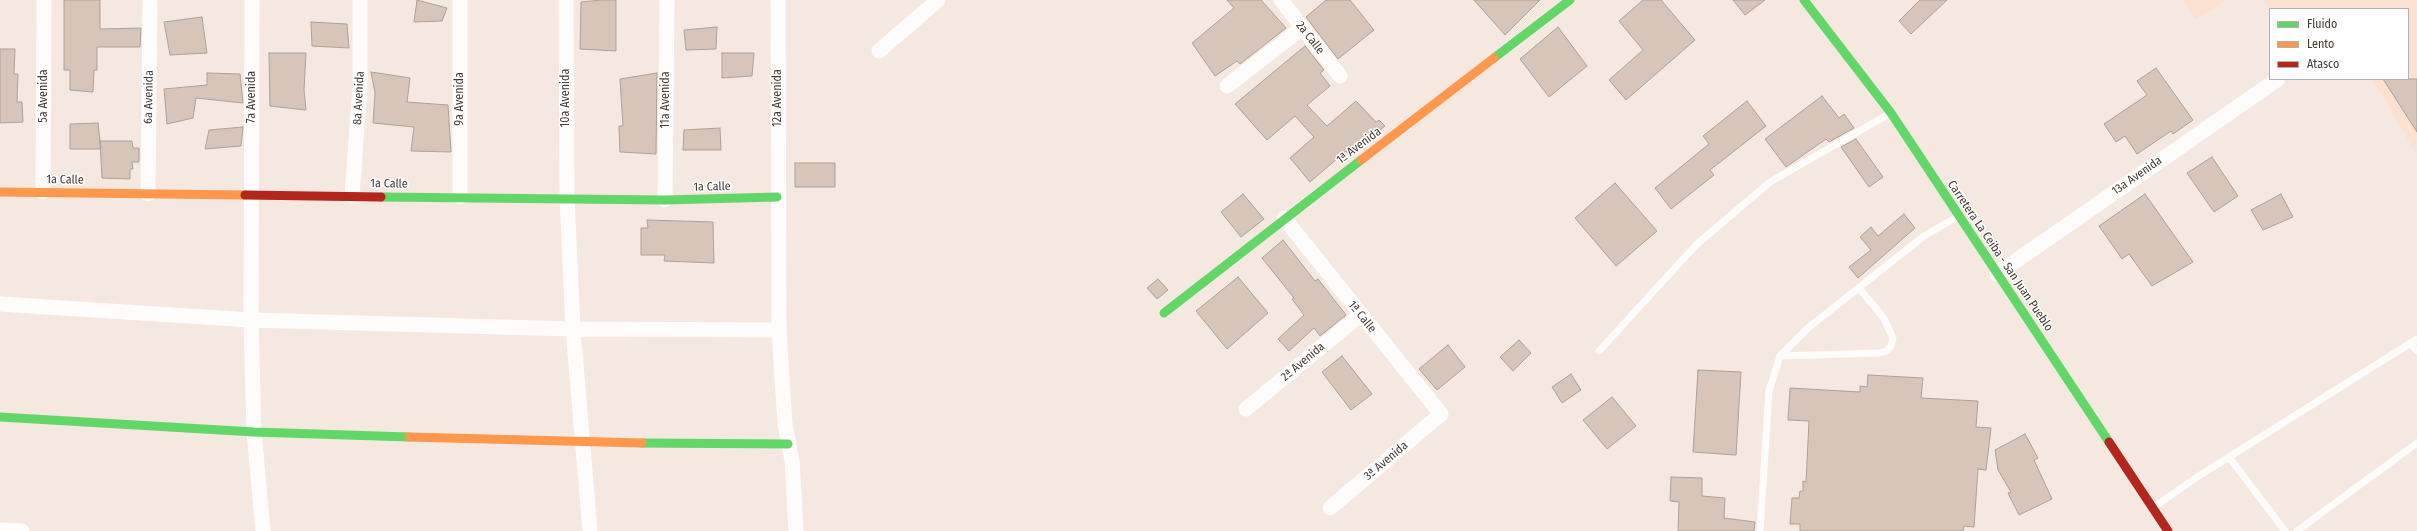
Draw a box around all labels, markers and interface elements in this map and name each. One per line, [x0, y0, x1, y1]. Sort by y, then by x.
legend [2269, 8, 2409, 80]
text: Fluido [2307, 17, 2337, 31]
street label: 2a Calle [1293, 19, 1327, 57]
text: Lento [2307, 37, 2334, 51]
text: Atasco [2307, 57, 2339, 71]
street label: 5a Avenida [37, 69, 51, 123]
street label: 10a Avenida [559, 69, 573, 127]
street label: 12a Avenida [771, 69, 785, 127]
street label: 6a Avenida [141, 70, 157, 124]
street label: 7a Avenida [245, 71, 259, 123]
street label: 8a Avenida [350, 71, 368, 125]
street label: 11a Avenida [659, 71, 673, 129]
street label: 9a Avenida [453, 72, 467, 126]
street label: 1ª Avenida [1334, 125, 1384, 167]
street label: 13a Avenida [2109, 153, 2165, 199]
street label: 1a Calle [46, 172, 84, 188]
street label: 1a Calle [370, 176, 408, 192]
street label: Carretera La Ceiba - San Juan Pueblo [1944, 178, 2056, 334]
street label: 1a Calle [693, 179, 731, 195]
street label: 1ª Calle [1345, 298, 1379, 336]
street label: 2ª Avenida [1278, 340, 1328, 384]
street label: 3ª Avenida [1361, 438, 1411, 484]

